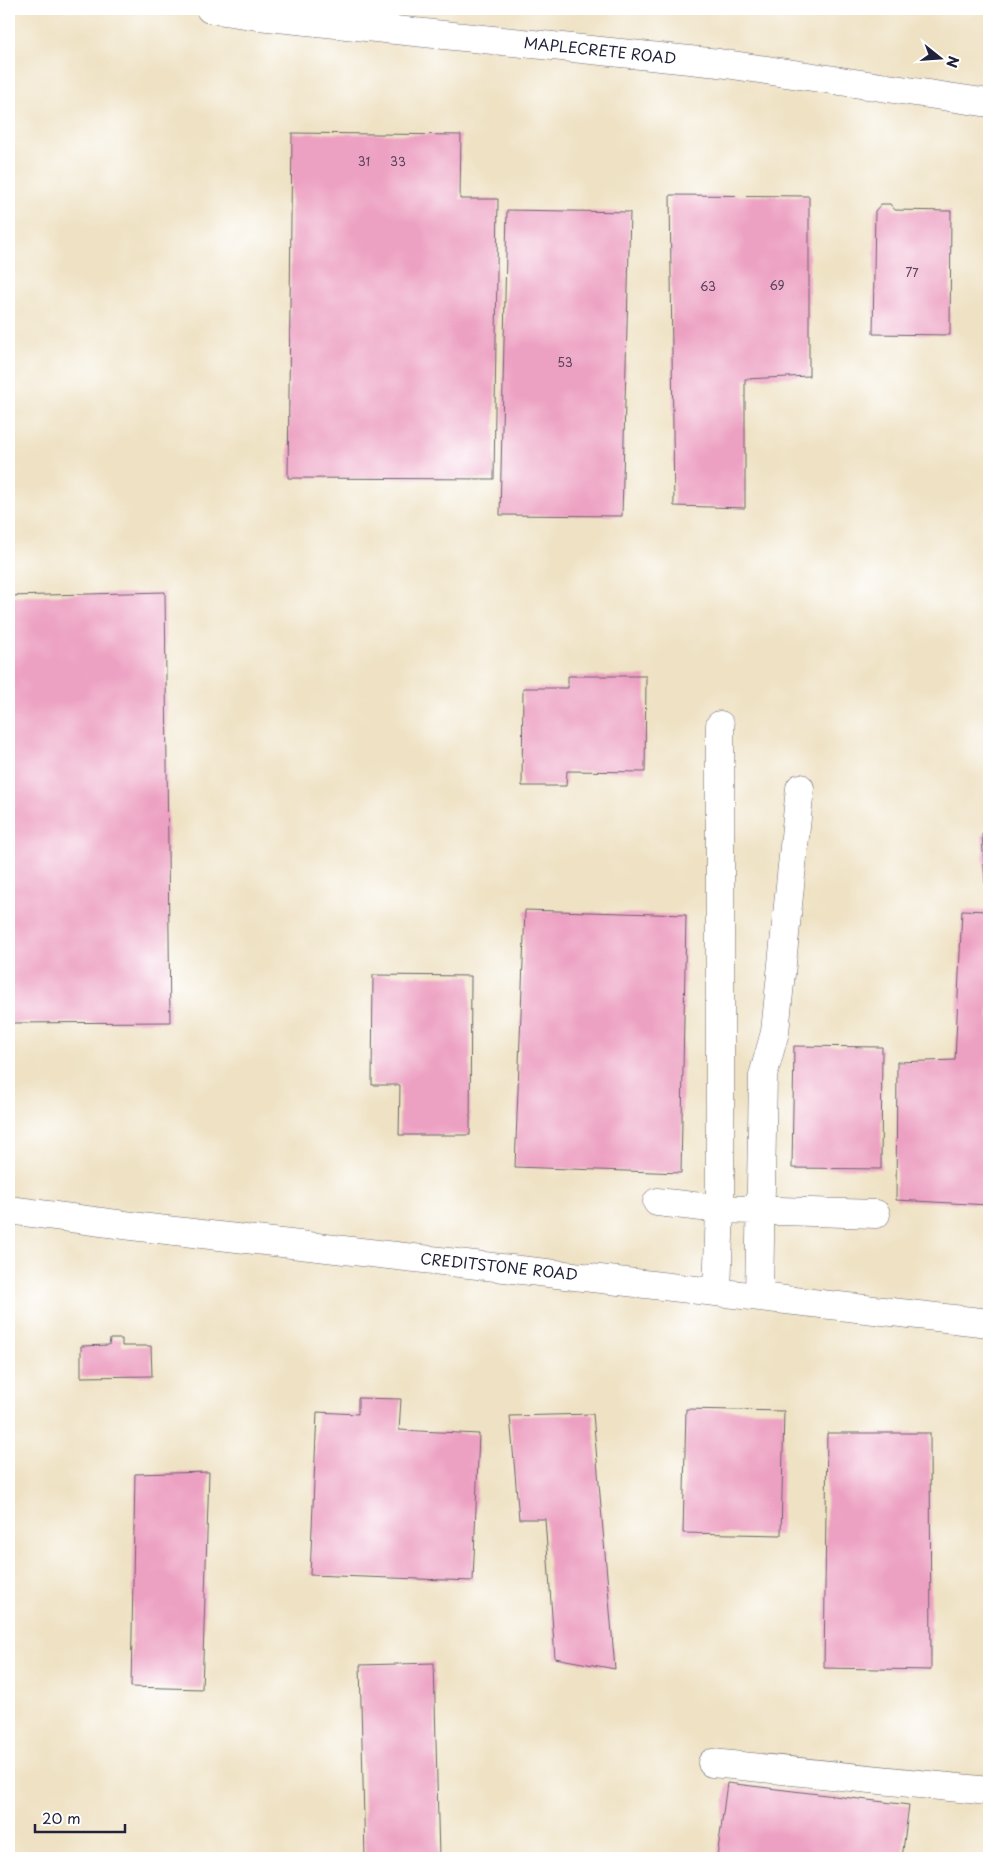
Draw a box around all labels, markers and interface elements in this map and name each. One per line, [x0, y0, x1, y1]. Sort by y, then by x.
street label: MAPLECRETE ROAD [523, 30, 678, 69]
north arrow [916, 32, 966, 82]
text: N [941, 54, 965, 70]
house number: 31 [358, 152, 370, 170]
house number: 33 [390, 152, 406, 170]
house number: 77 [905, 263, 919, 281]
house number: 69 [769, 276, 785, 294]
house number: 63 [700, 277, 716, 295]
house number: 53 [557, 353, 573, 371]
street label: CREDITSTONE ROAD [419, 1246, 579, 1285]
scale bar [35, 1802, 125, 1834]
text: 20 m [42, 1806, 81, 1829]

